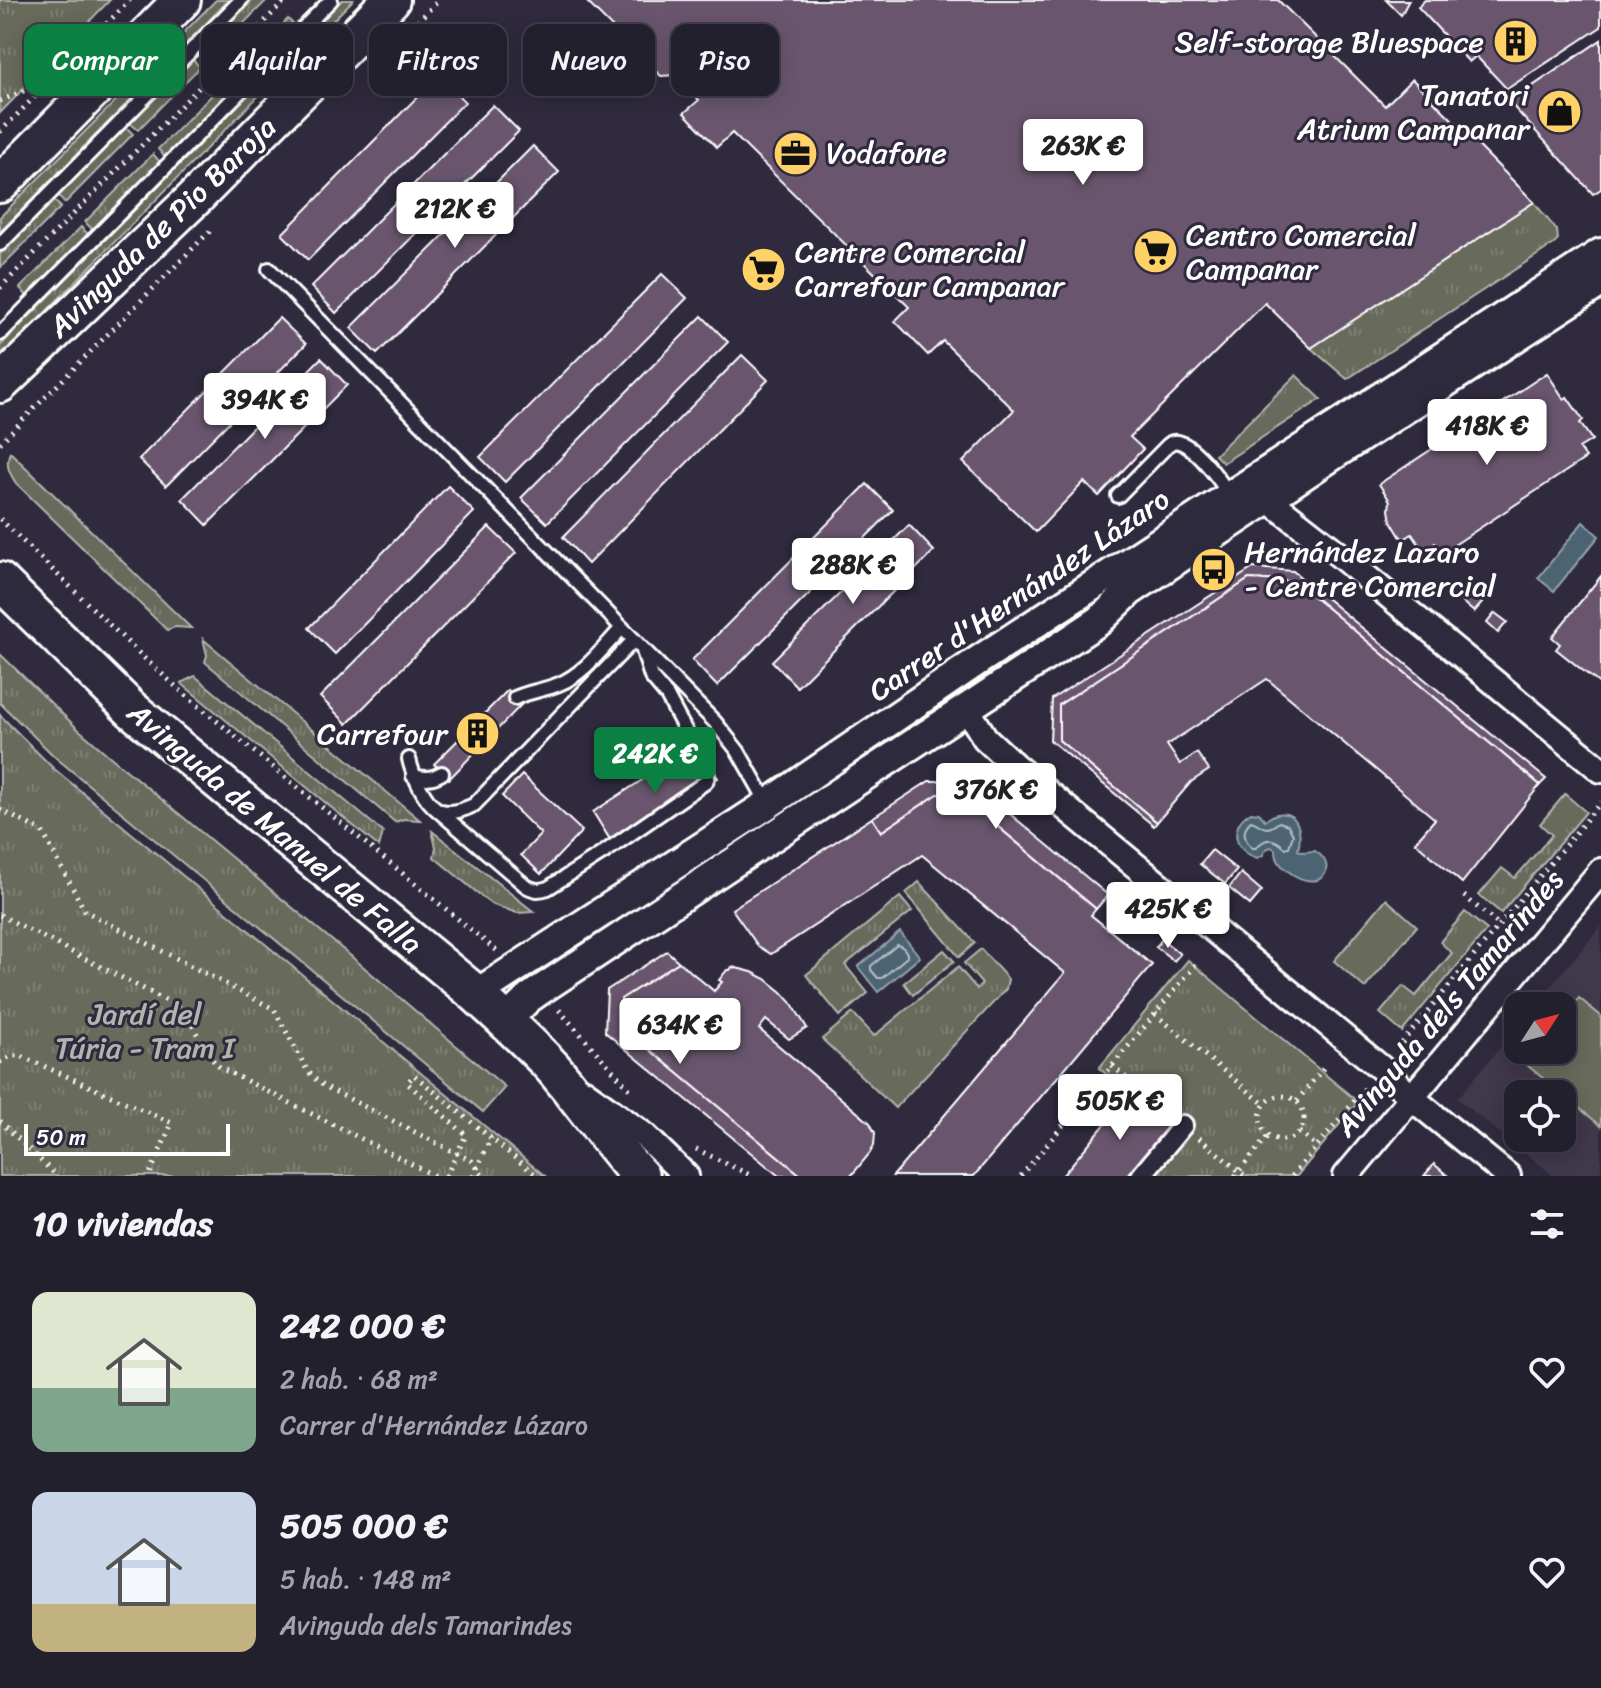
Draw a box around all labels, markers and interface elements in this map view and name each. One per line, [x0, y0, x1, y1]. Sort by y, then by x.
place label: Self-storage Bluespace [1175, 15, 1484, 69]
building icon: Self-storage Bluespace [1491, 18, 1539, 66]
chip: Comprar [24, 24, 185, 96]
chip: Alquilar [201, 24, 353, 96]
chip: Filtros [369, 24, 507, 96]
chip: Nuevo [523, 24, 655, 96]
chip: Piso [671, 24, 779, 96]
place label: Tanatori Atrium Campanar [1296, 68, 1531, 156]
shop icon: Tanatori Atrium Campanar [1536, 88, 1584, 136]
street label: Avinguda de Pio Baroja [34, 102, 290, 352]
pin: 263K € [1018, 119, 1148, 187]
text: 263K € [1041, 122, 1125, 168]
place label: Vodafone [826, 126, 947, 180]
office icon: Vodafone [771, 129, 819, 177]
pin: 212K € [390, 182, 520, 250]
text: 212K € [415, 185, 496, 231]
place label: Centro Comercial Campanar [1186, 208, 1417, 296]
place label: Centre Comercial Carrefour Campanar [795, 225, 1066, 313]
supermarket icon: Centro Comercial Campanar [1131, 228, 1179, 276]
supermarket icon: Centre Comercial Carrefour Campanar [740, 245, 788, 293]
pin: 394K € [200, 373, 330, 441]
text: 394K € [222, 376, 308, 422]
pin: 418K € [1422, 399, 1552, 467]
text: 418K € [1446, 402, 1528, 448]
street label: Carrer d'Hernández Lázaro [857, 473, 1181, 717]
place label: Hernández Lazaro - Centre Comercial [1244, 525, 1497, 613]
pin: 288K € [788, 538, 918, 606]
text: 288K € [810, 541, 896, 587]
bus stop icon: Hernández Lazaro - Centre Comercial [1189, 545, 1237, 593]
street label: Avinguda de Manuel de Falla [114, 687, 435, 969]
place label: Carrefour [317, 707, 449, 761]
building icon: Carrefour [454, 710, 502, 758]
pin: 242K € [590, 727, 720, 795]
text: 242K € [612, 730, 698, 776]
pin: 376K € [931, 763, 1061, 831]
text: 376K € [954, 766, 1038, 812]
street label: Avinguda dels Tamarindes [1319, 856, 1578, 1150]
pin: 425K € [1103, 882, 1233, 950]
text: 425K € [1125, 885, 1211, 931]
park label: Jardí del Túria - Tram I [55, 987, 237, 1075]
north arrow [1504, 992, 1576, 1064]
map controls [1504, 992, 1576, 1152]
pin: 634K € [615, 998, 745, 1066]
text: 634K € [637, 1001, 723, 1047]
pin: 505K € [1055, 1074, 1185, 1142]
text: 505K € [1076, 1077, 1164, 1123]
button: locate [1504, 1080, 1576, 1152]
text: 50 m [36, 1118, 86, 1157]
scale bar [24, 1120, 230, 1156]
text: 10 viviendas [32, 1194, 213, 1254]
icon: filters [1525, 1202, 1569, 1246]
text: 242 000 € [280, 1296, 445, 1356]
icon: home [96, 1324, 192, 1420]
icon: heart [1525, 1350, 1569, 1394]
text: 2 hab. · 68 m² [280, 1356, 438, 1402]
text: Carrer d'Hernández Lázaro [280, 1402, 588, 1448]
text: 505 000 € [280, 1496, 448, 1556]
icon: home [96, 1524, 192, 1620]
icon: heart [1525, 1550, 1569, 1594]
text: 5 hab. · 148 m² [280, 1556, 452, 1602]
text: Avinguda dels Tamarindes [280, 1602, 572, 1648]

